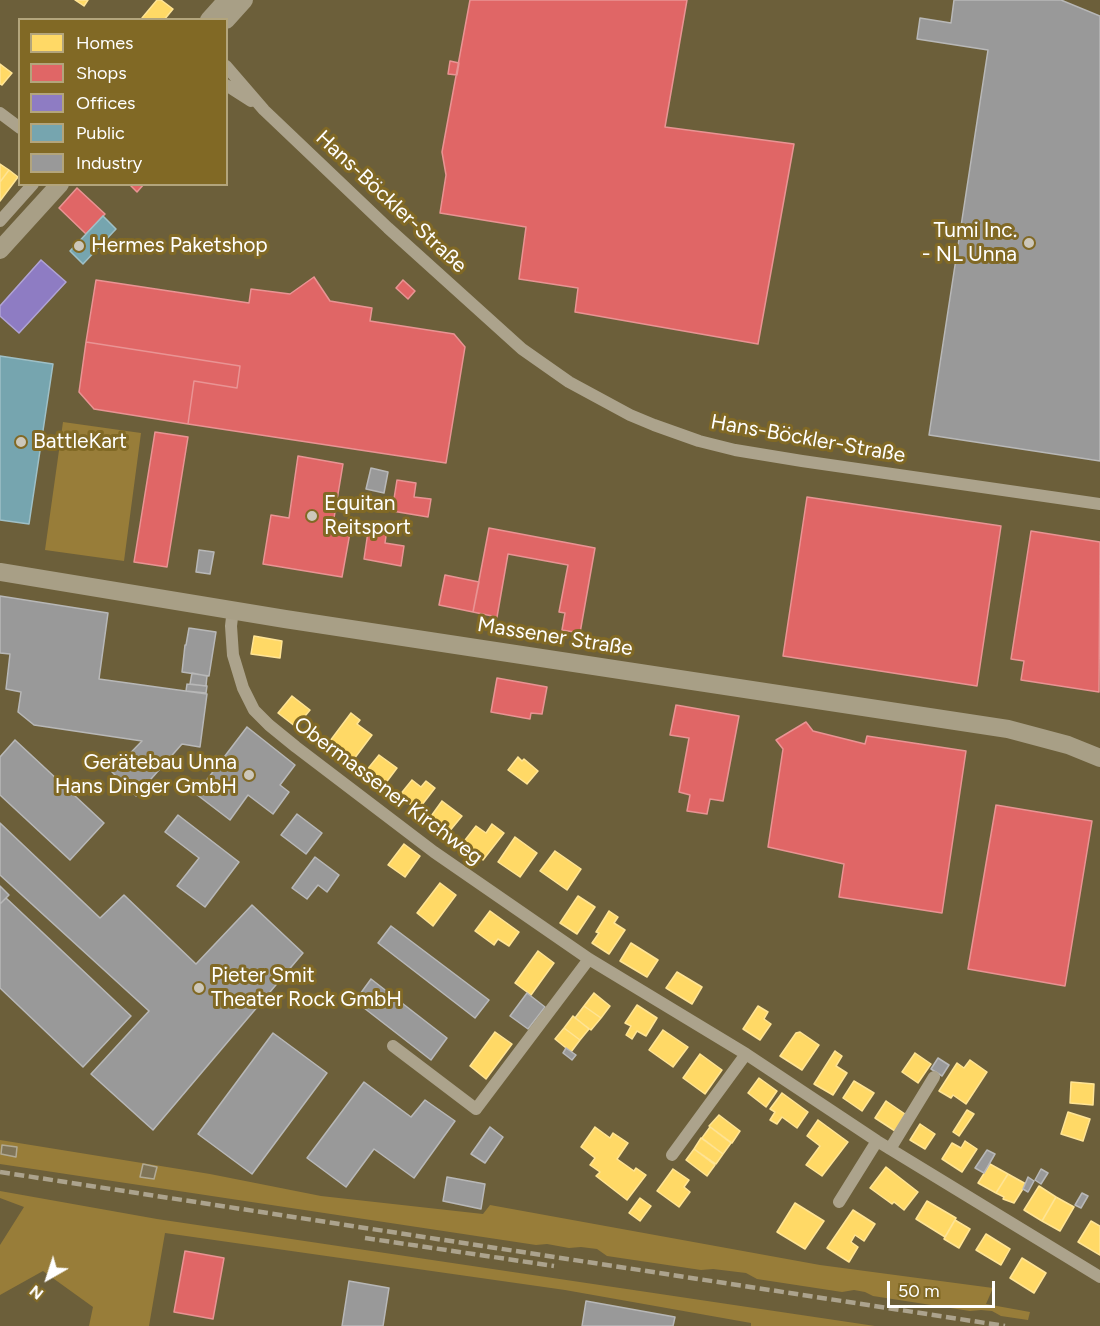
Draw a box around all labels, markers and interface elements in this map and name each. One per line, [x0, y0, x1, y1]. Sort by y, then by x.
legend [18, 18, 228, 186]
text: Homes [76, 32, 134, 54]
text: Shops [76, 62, 127, 84]
text: Offices [76, 92, 135, 114]
text: Public [76, 122, 125, 144]
street label: Hans-Böckler-Straße [310, 126, 472, 278]
text: Industry [76, 152, 142, 174]
place label: Tumi Inc. - NL Unna [922, 218, 1017, 268]
place label: Hermes Paketshop [91, 233, 268, 259]
marker: Tumi Inc. - NL Unna [1022, 236, 1036, 250]
marker: Hermes Paketshop [72, 239, 86, 253]
street label: Hans-Böckler-Straße [709, 409, 907, 469]
place label: BattleKart [33, 429, 127, 455]
marker: BattleKart [14, 435, 28, 449]
place label: Equitan Reitsport [324, 491, 411, 541]
marker: Equitan Reitsport [305, 509, 319, 523]
street label: Massener Straße [476, 612, 634, 662]
street label: Obermassener Kirchweg [289, 712, 487, 870]
place label: Gerätebau Unna Hans Dinger GmbH [55, 750, 237, 800]
marker: Gerätebau Unna Hans Dinger GmbH [242, 768, 256, 782]
place label: Pieter Smit Theater Rock GmbH [211, 963, 402, 1013]
marker: Pieter Smit Theater Rock GmbH [192, 981, 206, 995]
north arrow [18, 1248, 78, 1308]
scale bar [890, 1269, 998, 1307]
text: 50 m [898, 1280, 940, 1302]
text: N [26, 1281, 47, 1304]

